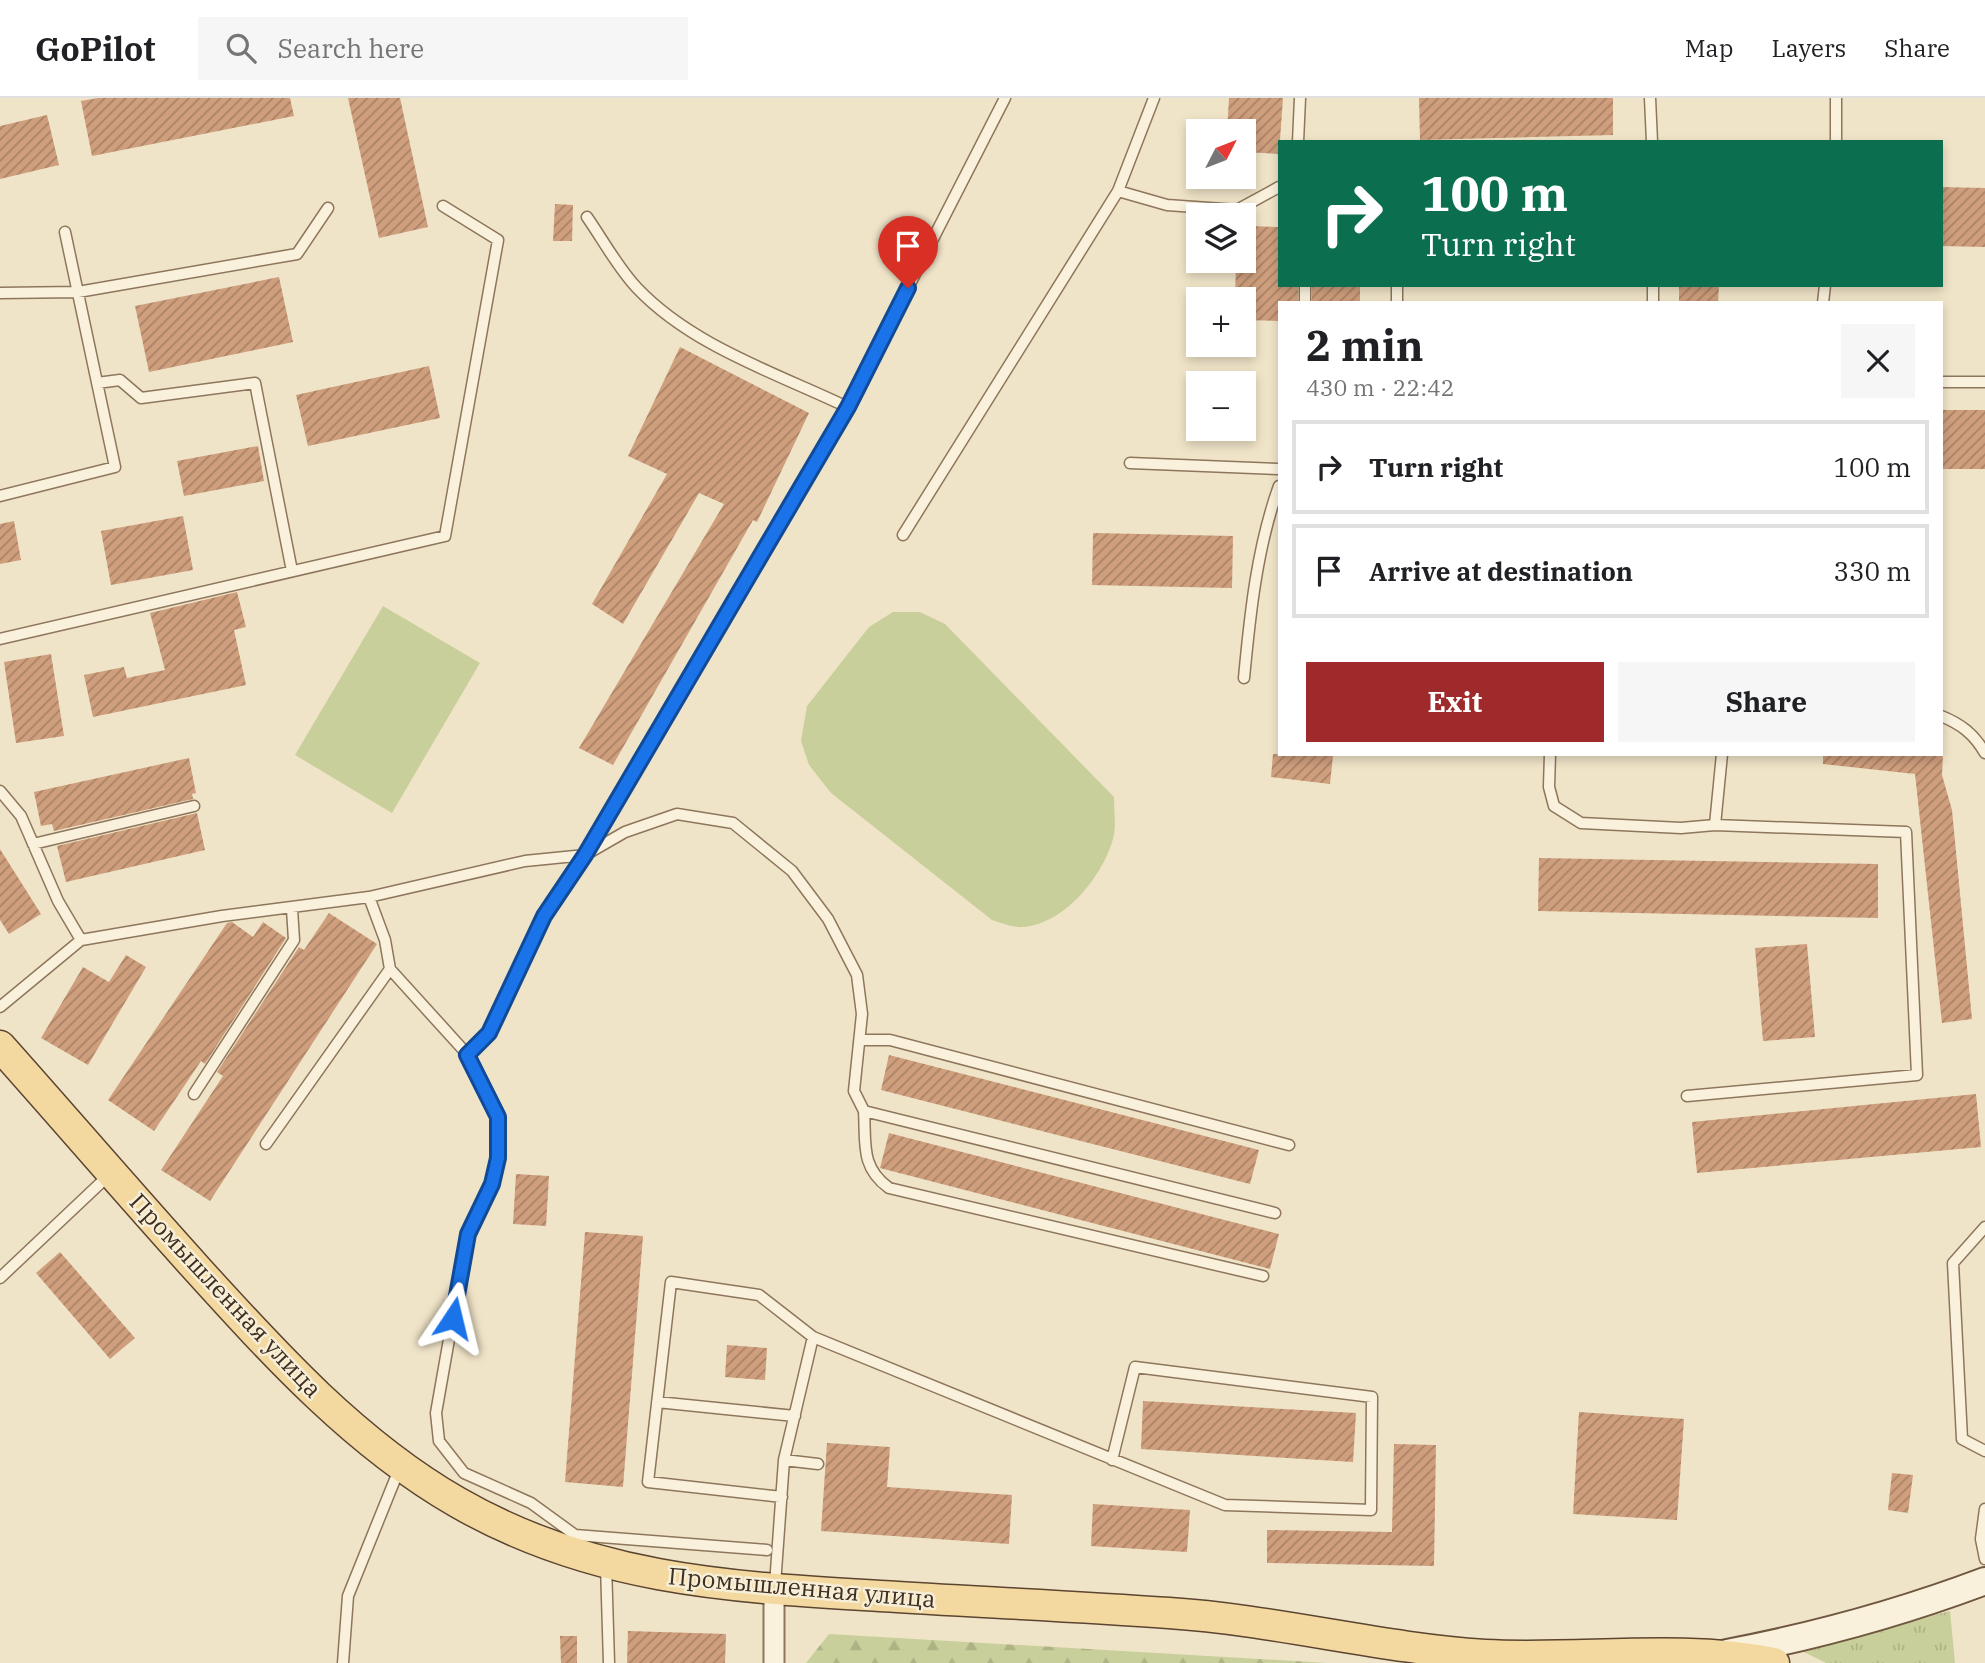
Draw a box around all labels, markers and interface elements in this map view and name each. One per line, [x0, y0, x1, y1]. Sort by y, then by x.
search box [198, 17, 688, 80]
text: GoPilot [35, 27, 156, 70]
icon: search [222, 29, 260, 67]
text: Search here [278, 31, 424, 65]
text: Map [1685, 32, 1733, 64]
text: Layers [1771, 32, 1846, 64]
text: Share [1884, 32, 1950, 64]
north arrow [1186, 119, 1256, 189]
map controls [1186, 119, 1256, 441]
text: 100 m [1421, 161, 1568, 224]
icon: right [1306, 168, 1397, 259]
button: layers [1186, 203, 1256, 273]
pin [878, 216, 938, 288]
text: Turn right [1421, 223, 1576, 265]
icon: arrive [889, 227, 927, 265]
button: + [1186, 287, 1256, 357]
text: 2 min [1306, 318, 1424, 373]
button: close [1841, 324, 1915, 398]
button: − [1186, 371, 1256, 441]
text: 430 m · 22:42 [1306, 372, 1455, 402]
icon: right [1310, 448, 1348, 486]
text: Turn right [1369, 450, 1503, 484]
text: 100 m [1833, 450, 1911, 484]
icon: arrive [1310, 552, 1348, 590]
text: Arrive at destination [1369, 554, 1633, 588]
text: 330 m [1833, 554, 1911, 588]
button: Exit [1306, 662, 1604, 742]
button: Share [1618, 662, 1915, 742]
street label: Промышленная улица [123, 1186, 329, 1404]
position arrow [416, 1281, 490, 1355]
street label: Промышленная улица [667, 1559, 937, 1615]

